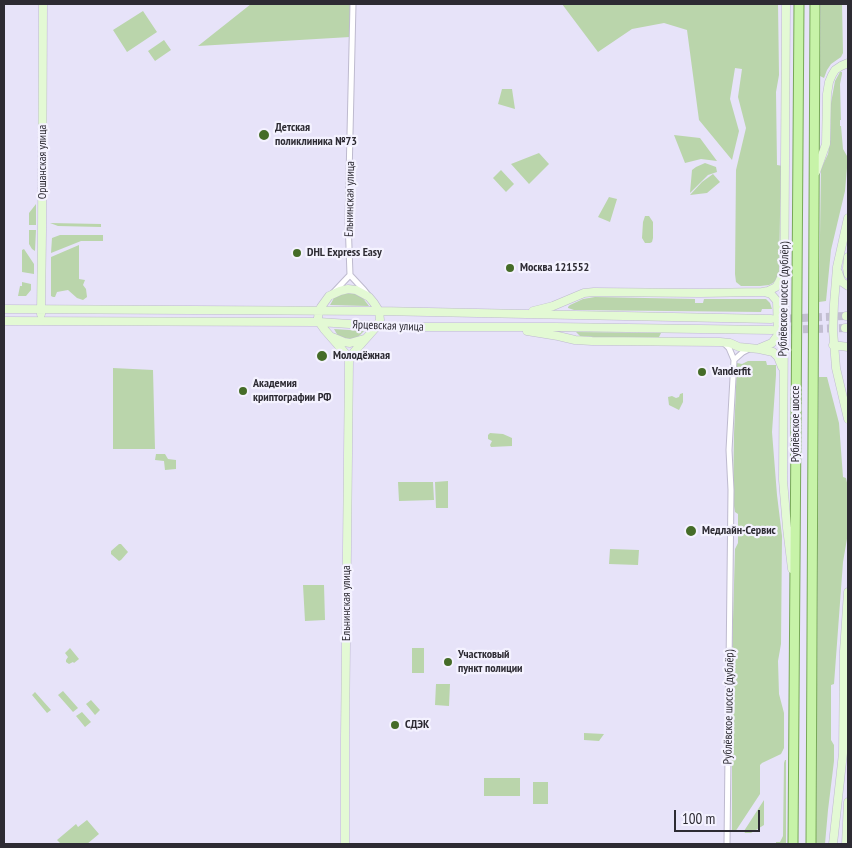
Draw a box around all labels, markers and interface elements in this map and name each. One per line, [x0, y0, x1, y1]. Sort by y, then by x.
place label: Детская поликлиника №73 [275, 121, 357, 149]
street label: Оршанская улица [36, 125, 50, 199]
marker: Детская поликлиника №73 [257, 128, 271, 142]
street label: Ельнинская улица [342, 161, 358, 237]
street label: Рублёвское шоссе (дублёр) [776, 241, 792, 357]
place label: DHL Express Easy [307, 246, 382, 260]
marker: DHL Express Easy [291, 247, 303, 259]
place label: Москва 121552 [520, 261, 589, 275]
marker: Москва 121552 [504, 262, 516, 274]
street label: Ярцевская улица [352, 318, 424, 334]
marker: Молодёжная [315, 349, 329, 363]
place label: Молодёжная [333, 349, 390, 363]
place label: Vanderfit [712, 365, 751, 379]
marker: Vanderfit [696, 366, 708, 378]
place label: Академия криптографии РФ [253, 377, 331, 405]
marker: Академия криптографии РФ [237, 385, 249, 397]
street label: Рублёвское шоссе [789, 386, 803, 462]
marker: Медлайн-Сервис [684, 524, 698, 538]
place label: Медлайн-Сервис [702, 524, 776, 538]
street label: Ельнинская улица [340, 565, 354, 641]
place label: Участковый пункт полиции [458, 648, 522, 676]
street label: Рублёвское шоссе (дублёр) [721, 649, 737, 765]
marker: Участковый пункт полиции [442, 656, 454, 668]
place label: СДЭК [405, 718, 429, 732]
marker: СДЭК [389, 719, 401, 731]
scale bar [677, 800, 763, 832]
text: 100 m [682, 809, 715, 828]

